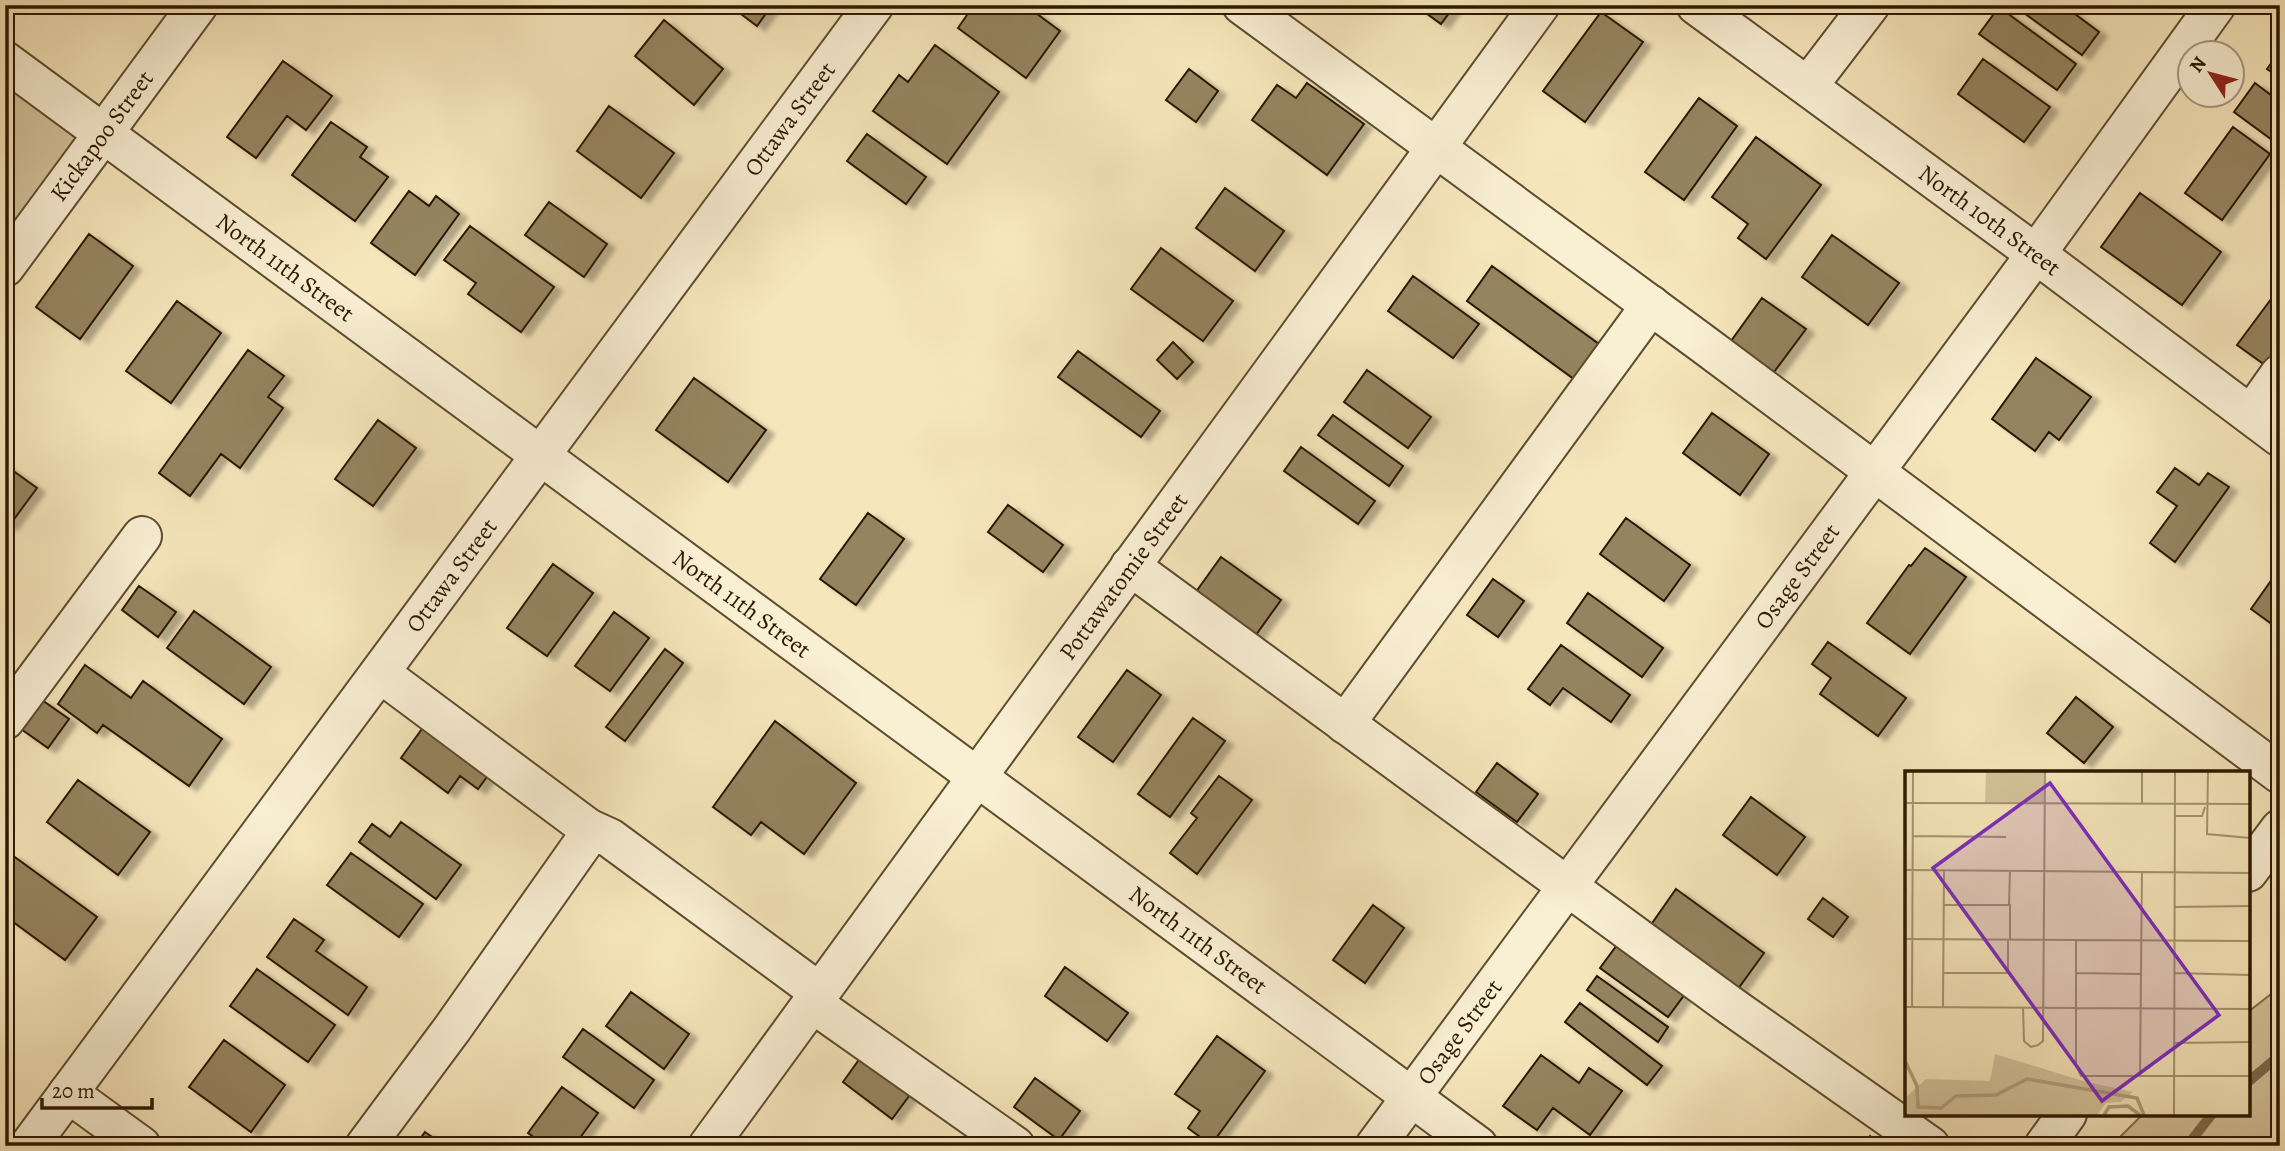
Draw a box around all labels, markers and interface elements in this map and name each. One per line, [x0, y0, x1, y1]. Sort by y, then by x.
north arrow [2176, 38, 2246, 108]
text: N [2183, 51, 2213, 78]
street label: Ottawa Street [737, 55, 843, 183]
street label: Kickapoo Street [43, 64, 161, 208]
street label: North 10th Street [1912, 157, 2067, 283]
street label: North 11th Street [209, 206, 361, 329]
street label: Pottawatomie Street [1052, 486, 1195, 666]
street label: Ottawa Street [399, 512, 505, 639]
street label: Osage Street [1747, 517, 1847, 636]
street label: North 11th Street [666, 542, 817, 665]
inset map [1905, 771, 2250, 1116]
street label: North 11th Street [1123, 878, 1274, 1002]
street label: Osage Street [1410, 972, 1509, 1091]
scale bar [42, 1067, 152, 1111]
text: 20 m [52, 1077, 95, 1105]

